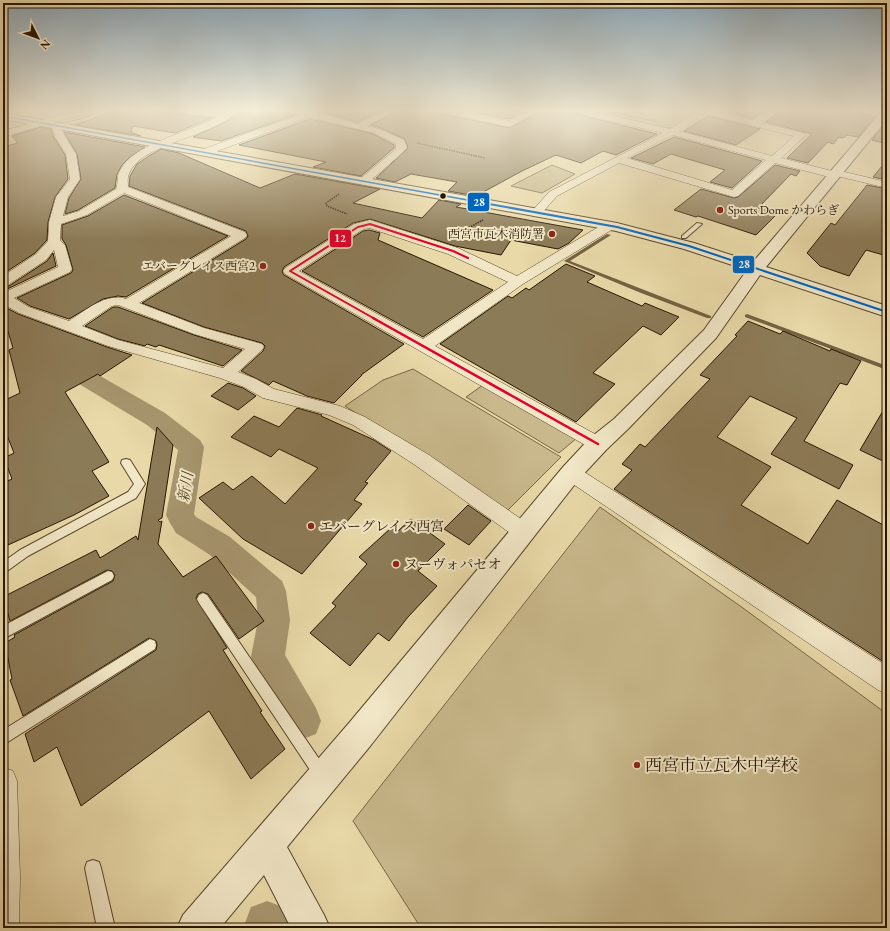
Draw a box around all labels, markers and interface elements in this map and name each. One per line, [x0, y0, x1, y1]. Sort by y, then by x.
north arrow [18, 18, 58, 58]
text: N [37, 37, 54, 53]
unlabelled marker [438, 191, 448, 201]
line badge: 28 [467, 192, 490, 212]
text: 28 [473, 195, 485, 209]
place label: Sports Dome かわらぎ [728, 202, 839, 218]
marker: Sports Dome かわらぎ [715, 205, 725, 215]
place label: 西宮市瓦木消防署 [448, 226, 544, 242]
line badge: 12 [329, 229, 352, 248]
marker: 西宮市瓦木消防署 [547, 229, 557, 239]
text: 12 [334, 231, 346, 245]
line badge: 28 [732, 255, 755, 274]
text: 28 [738, 257, 750, 271]
place label: エバーグレイス西宮2 [142, 258, 255, 274]
marker: エバーグレイス西宮2 [258, 261, 268, 271]
water label: 新川 [173, 469, 197, 503]
place label: エバーグレイス西宮 [319, 517, 444, 535]
marker: エバーグレイス西宮 [306, 521, 316, 531]
place label: ヌーヴォパセオ [404, 555, 501, 573]
marker: ヌーヴォパセオ [391, 559, 401, 569]
place label: 西宮市立瓦木中学校 [645, 754, 798, 776]
marker: 西宮市立瓦木中学校 [632, 760, 642, 770]

